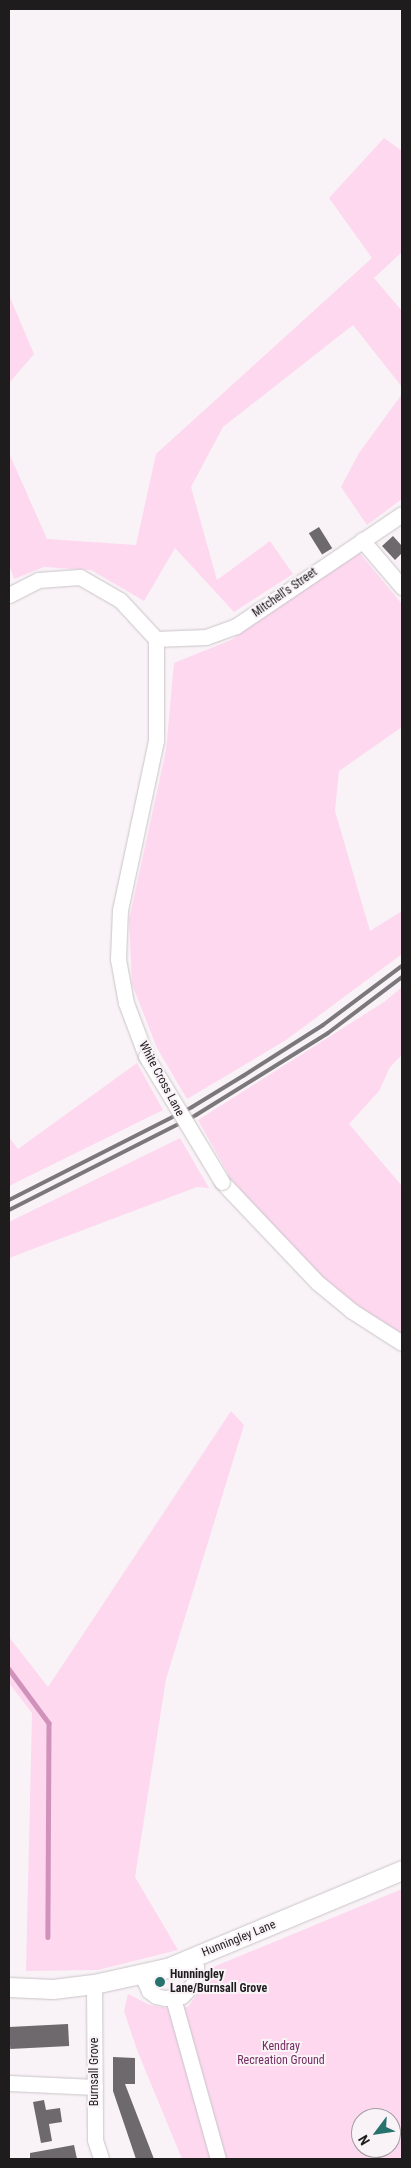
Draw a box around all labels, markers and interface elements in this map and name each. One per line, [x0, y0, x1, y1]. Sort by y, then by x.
street label: Mitchell's Street [250, 565, 320, 621]
street label: White Cross Lane [135, 1039, 187, 1119]
street label: Hunningley Lane [200, 1918, 278, 1960]
place label: Hunningley Lane/Burnsall Grove [170, 1968, 267, 1996]
marker: Hunningley Lane/Burnsall Grove [154, 1976, 166, 1988]
street label: Burnsall Grove [88, 2038, 102, 2106]
park label: Kendray Recreation Ground [237, 2040, 325, 2068]
north arrow [351, 2108, 401, 2158]
text: N [355, 2132, 373, 2148]

